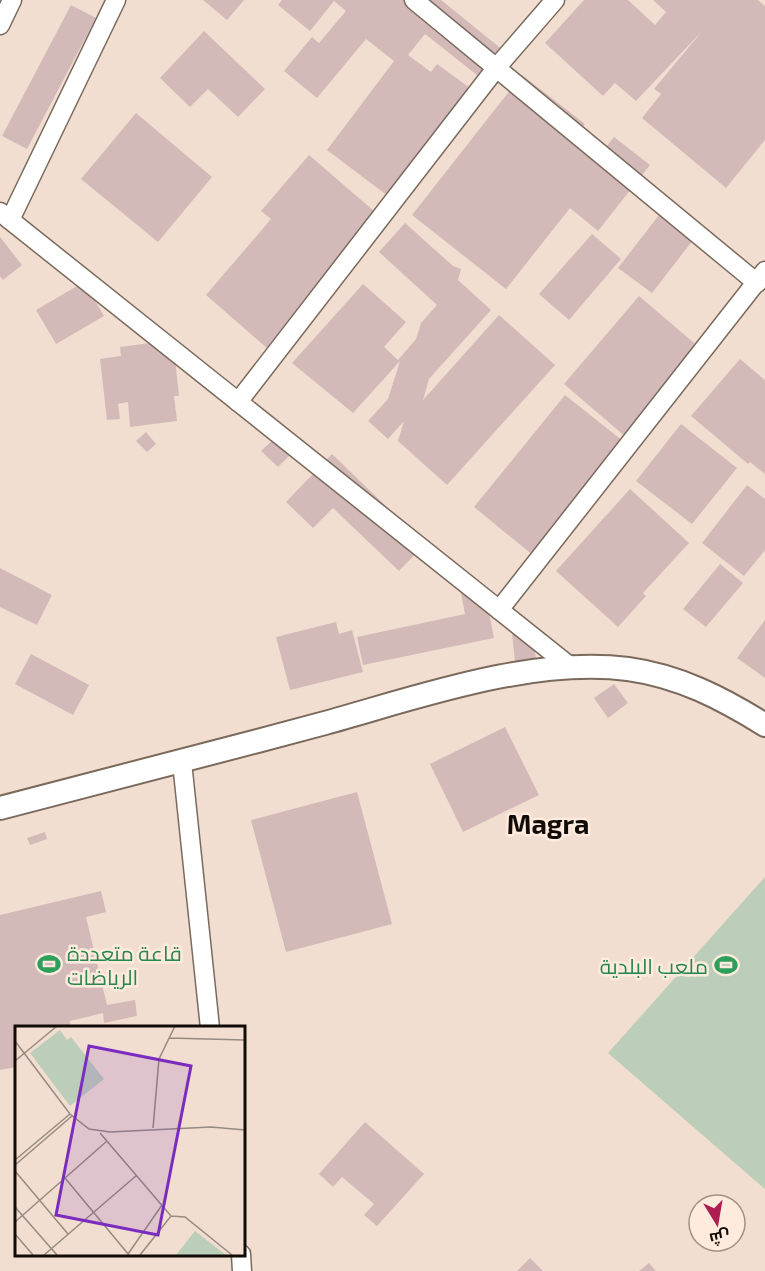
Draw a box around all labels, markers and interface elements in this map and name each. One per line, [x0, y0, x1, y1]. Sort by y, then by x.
district label: Magra [507, 807, 589, 839]
place label: قاعة متعددة الرياضات [67, 940, 182, 990]
sports icon: قاعة متعددة الرياضات [36, 951, 62, 977]
sports icon: ملعب البلدية [713, 952, 739, 978]
place label: ملعب البلدية [600, 953, 708, 978]
inset map [15, 1026, 244, 1256]
north arrow [687, 1193, 747, 1253]
text: ش [708, 1226, 732, 1249]

